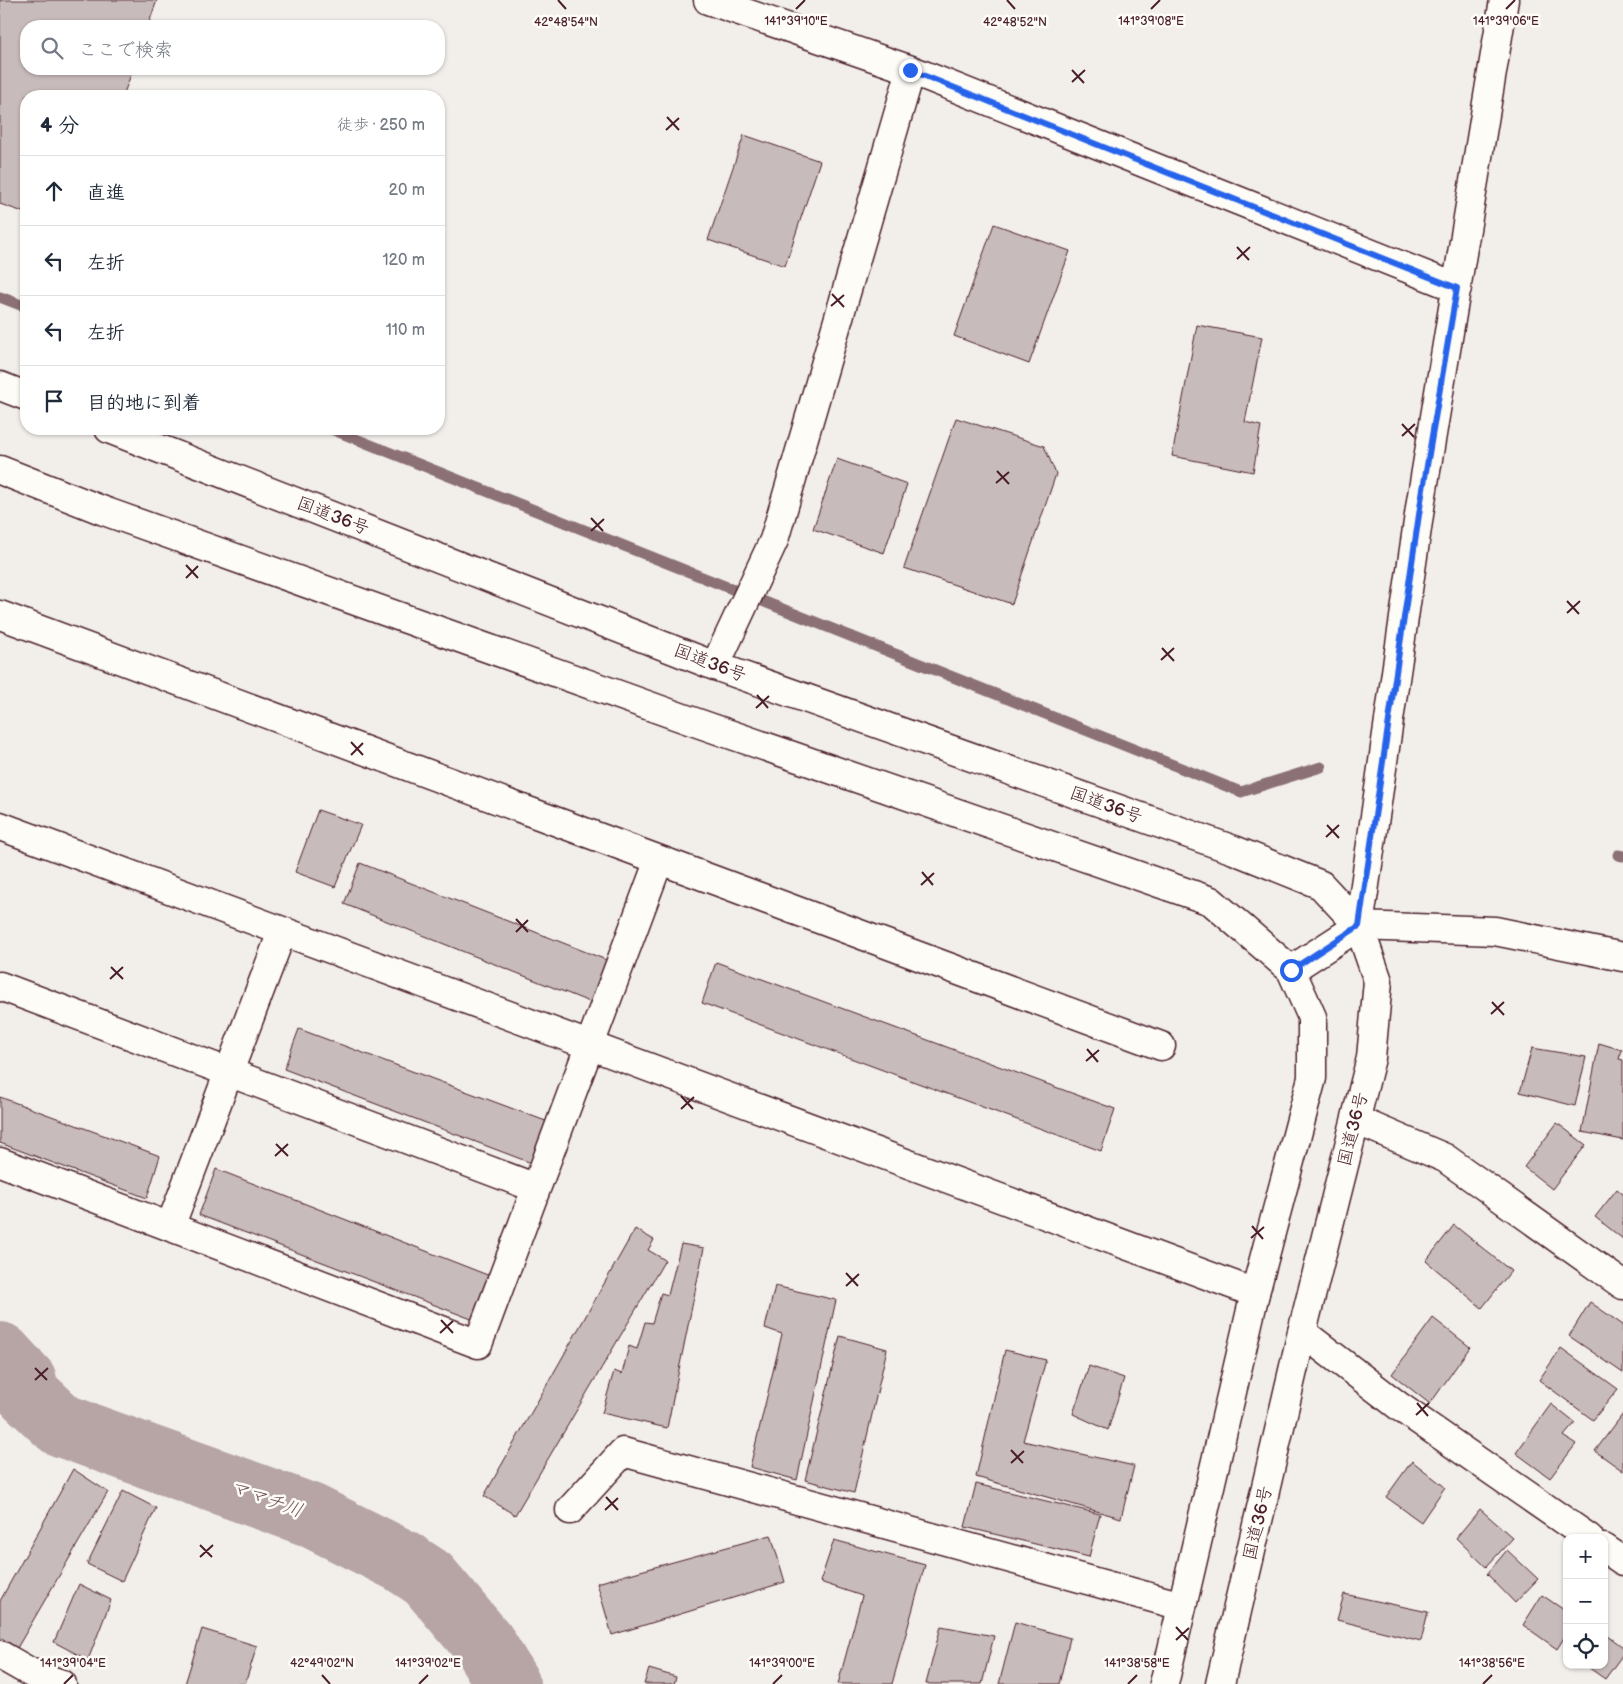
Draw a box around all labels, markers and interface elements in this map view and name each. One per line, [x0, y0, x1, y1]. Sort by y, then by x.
text: 141°39'10"E [764, 14, 828, 29]
text: 141°39'08"E [1118, 14, 1184, 29]
text: 141°39'06"E [1473, 14, 1539, 29]
text: 42°48'54"N [534, 15, 598, 30]
text: 42°48'52"N [983, 15, 1047, 30]
search box [20, 20, 445, 75]
icon: search [38, 34, 66, 62]
text: ここで検索 [78, 39, 173, 62]
route end [899, 59, 922, 82]
text: 4 分 [40, 113, 79, 138]
text: 徒歩 · 250 m [337, 116, 425, 135]
icon: ahead [40, 177, 68, 205]
text: 20 m [389, 181, 425, 200]
text: 直進 [87, 182, 125, 205]
icon: left [40, 247, 68, 275]
text: 120 m [382, 251, 425, 270]
text: 左折 [87, 252, 125, 275]
icon: left [40, 317, 68, 345]
text: 110 m [386, 321, 425, 340]
text: 左折 [87, 322, 125, 345]
icon: arrive [40, 387, 68, 415]
text: 目的地に到着 [87, 392, 201, 415]
street label: 国道36号 [294, 493, 372, 539]
street label: 国道36号 [671, 640, 749, 686]
street label: 国道36号 [1067, 782, 1145, 828]
route start [1280, 959, 1303, 982]
street label: 国道36号 [1334, 1090, 1372, 1168]
water label: ママチ川 [226, 1475, 306, 1523]
street label: 国道36号 [1239, 1484, 1277, 1562]
map controls [1563, 1534, 1608, 1669]
button: + [1563, 1534, 1608, 1579]
button: − [1563, 1579, 1608, 1624]
button: locate [1563, 1624, 1608, 1669]
text: 141°39'04"E [40, 1656, 106, 1671]
text: 42°49'02"N [290, 1656, 354, 1671]
text: 141°39'02"E [395, 1656, 461, 1671]
text: 141°39'00"E [749, 1656, 815, 1671]
text: 141°38'58"E [1104, 1656, 1170, 1671]
text: 141°38'56"E [1459, 1656, 1525, 1671]

